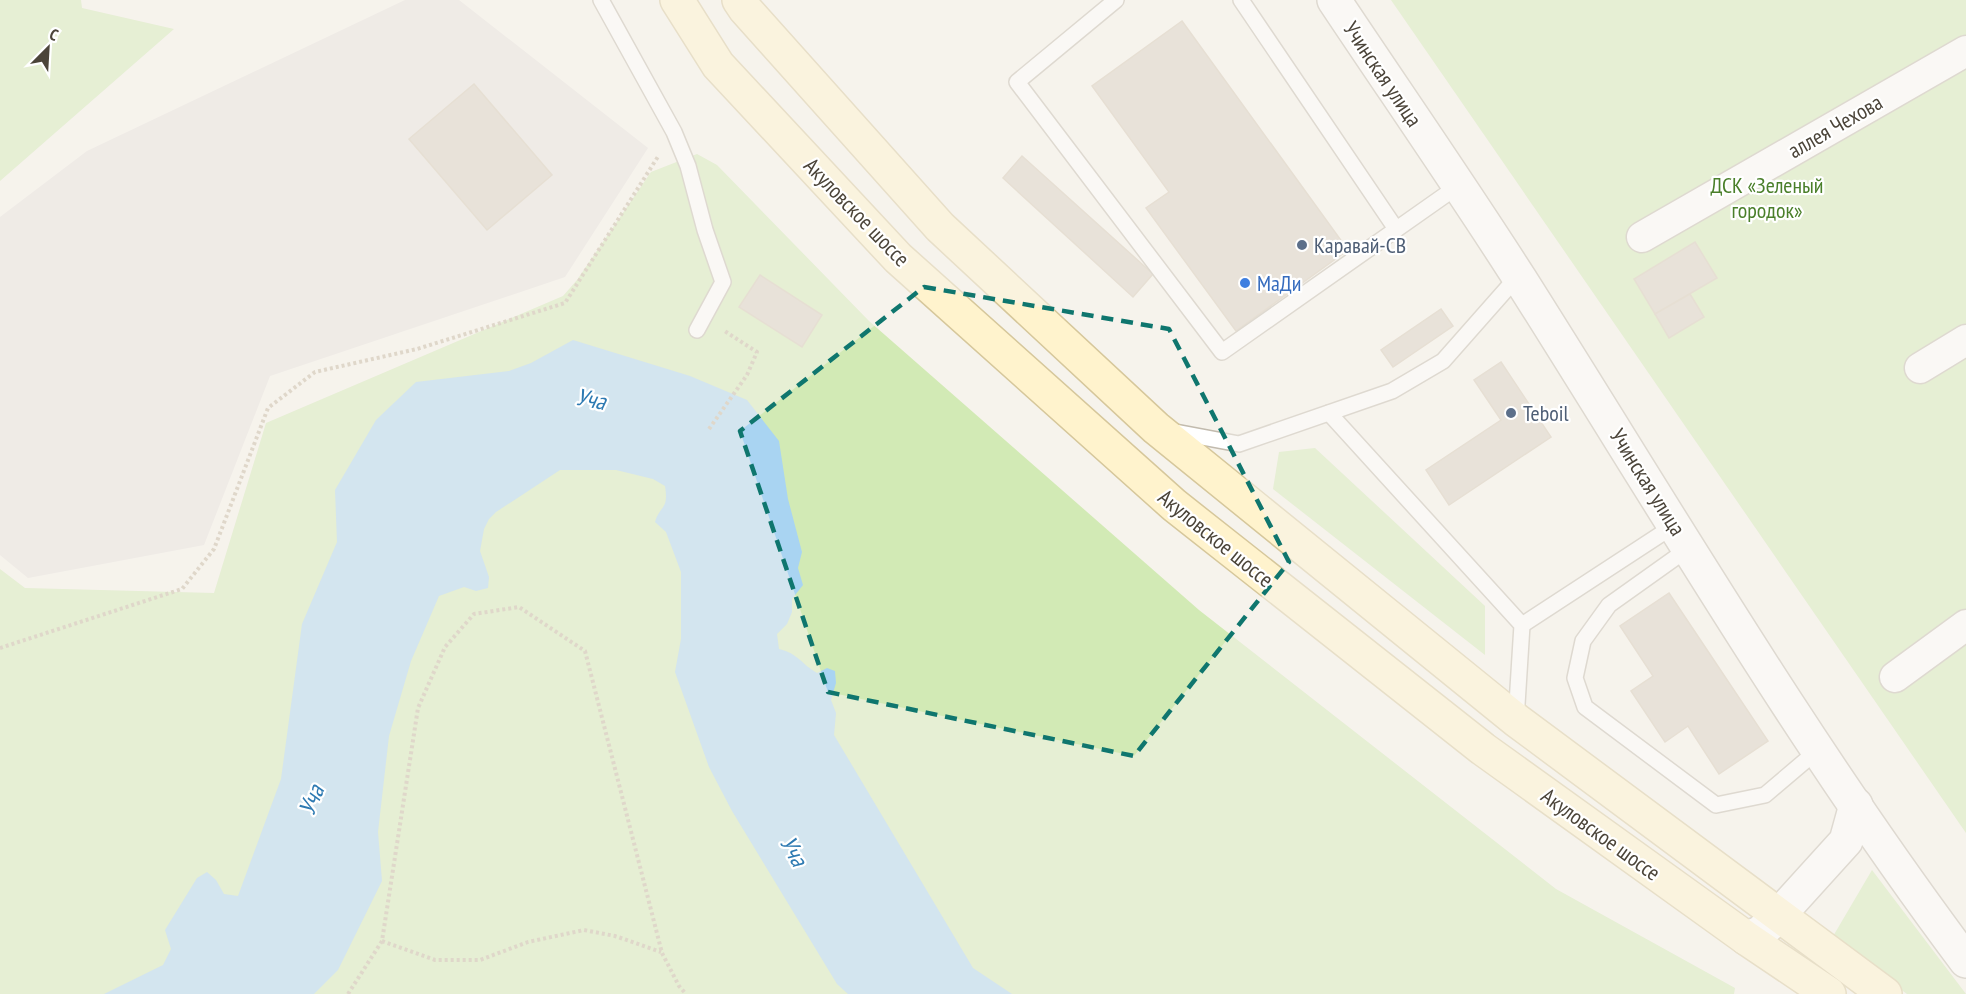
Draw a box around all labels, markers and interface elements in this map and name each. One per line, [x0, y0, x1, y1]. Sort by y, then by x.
street label: Учинская улица [1338, 16, 1428, 132]
north arrow [18, 18, 78, 78]
text: С [47, 24, 62, 45]
street label: аллея Чехова [1783, 88, 1887, 164]
street label: Акуловское шоссе [798, 152, 916, 272]
park label: ДСК «Зеленый городок» [1711, 171, 1823, 224]
place label: Каравай-СВ [1314, 231, 1406, 259]
marker: Каравай-СВ [1295, 238, 1309, 252]
place label: МаДи [1257, 269, 1301, 297]
marker: МаДи [1238, 276, 1252, 290]
water label: Уча [573, 381, 610, 417]
place label: Teboil [1523, 399, 1569, 427]
marker: Teboil [1504, 406, 1518, 420]
street label: Учинская улица [1604, 423, 1692, 541]
street label: Акуловское шоссе [1153, 483, 1279, 593]
water label: Уча [291, 779, 331, 820]
street label: Акуловское шоссе [1536, 781, 1666, 887]
water label: Уча [773, 830, 815, 873]

